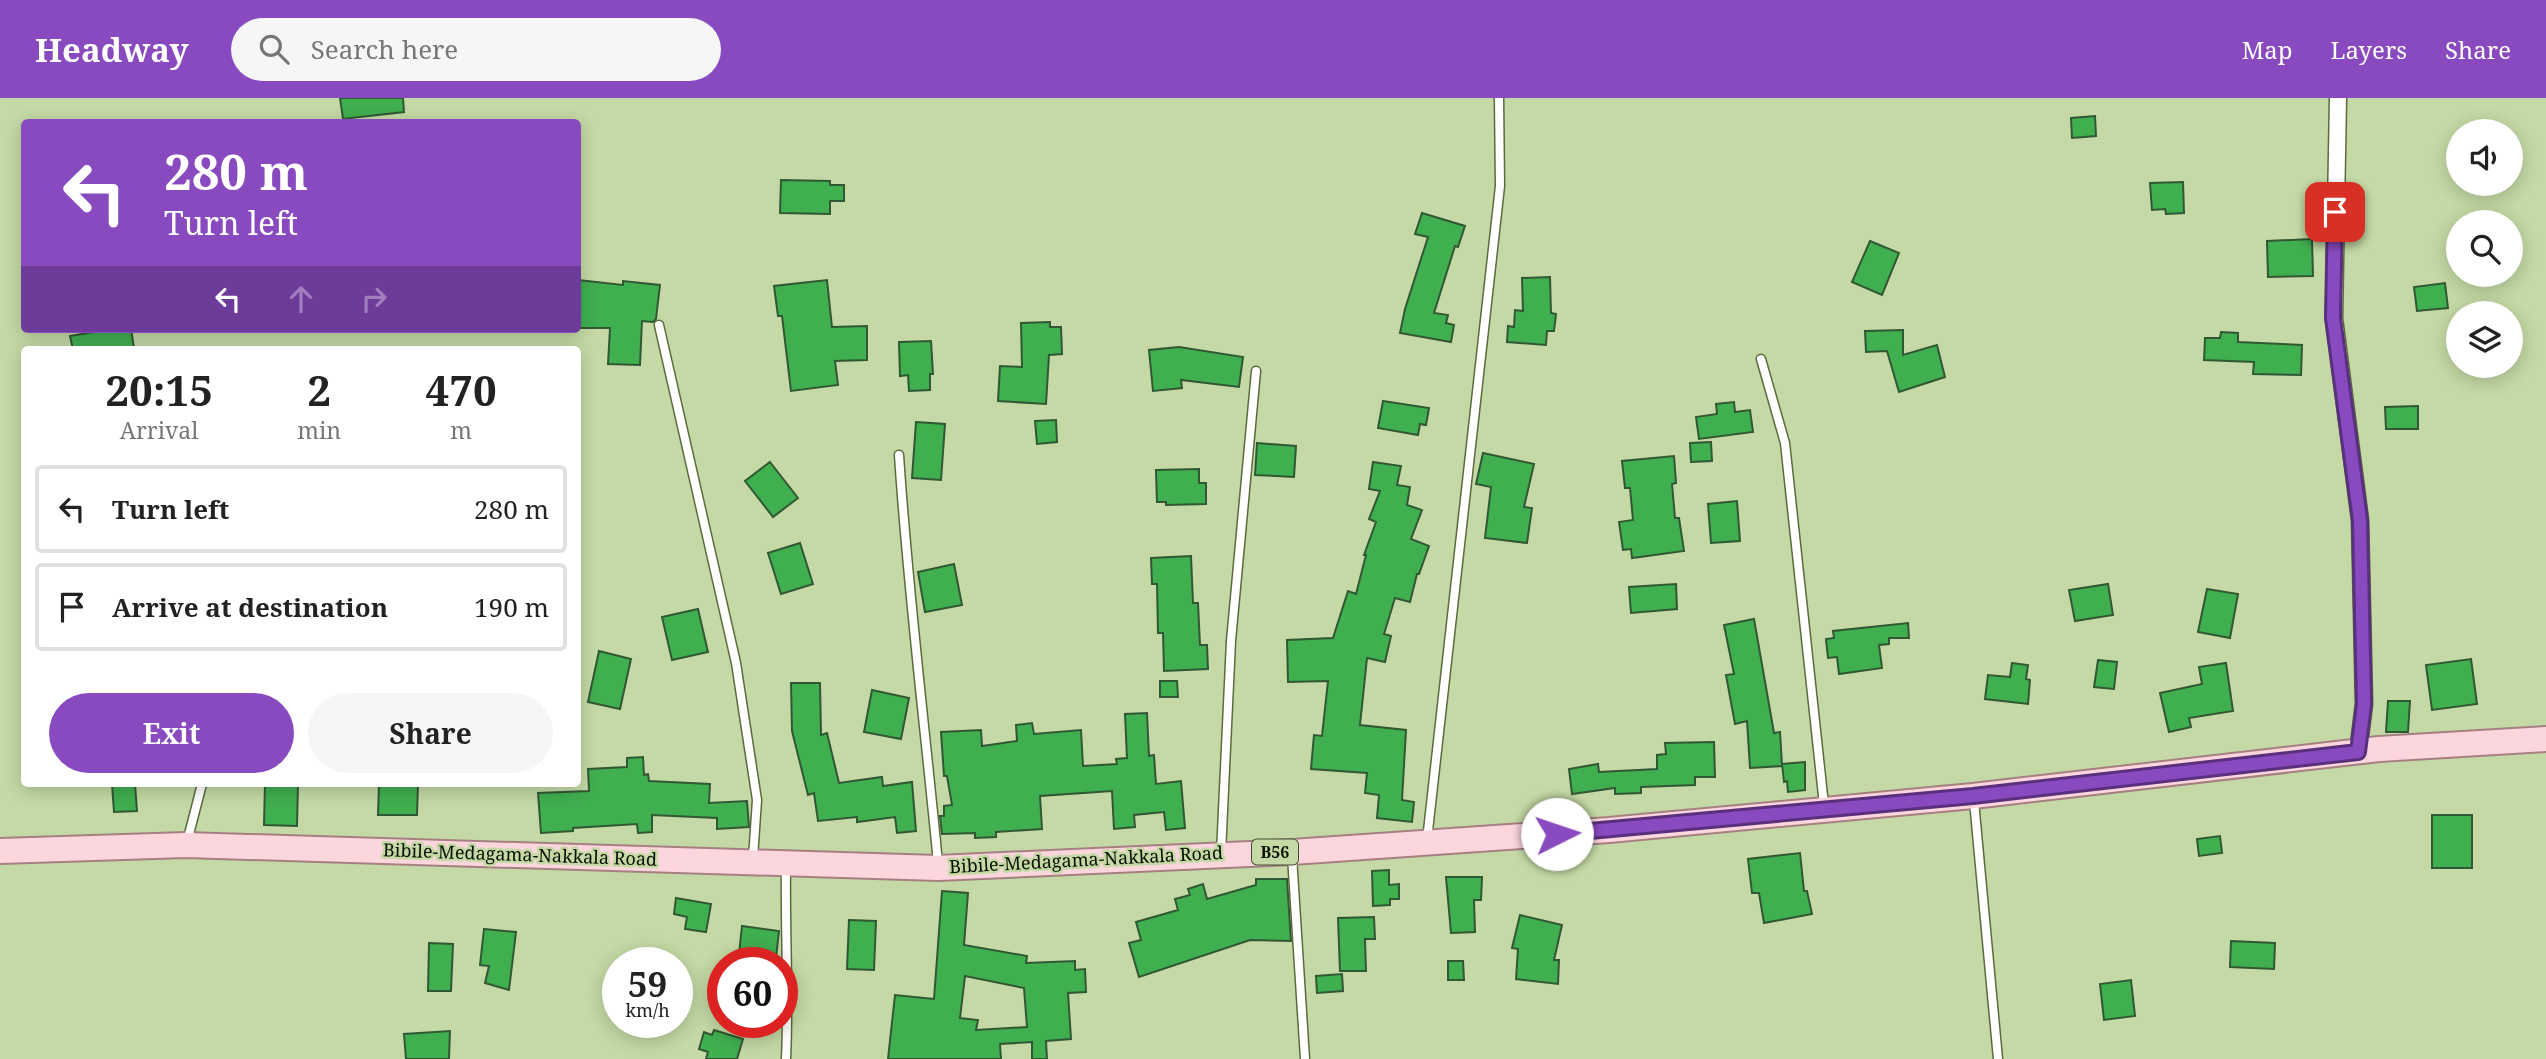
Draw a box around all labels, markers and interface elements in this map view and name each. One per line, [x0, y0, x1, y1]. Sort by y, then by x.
search box [231, 18, 721, 81]
text: Headway [35, 27, 189, 72]
icon: search [255, 30, 293, 68]
text: Search here [311, 31, 458, 67]
text: Map [2242, 33, 2293, 66]
text: Layers [2331, 33, 2407, 66]
text: Share [2445, 33, 2511, 66]
map controls [2446, 119, 2523, 378]
button: sound [2446, 119, 2523, 196]
text: 280 m [164, 138, 308, 204]
icon: left [49, 147, 140, 238]
pin [2305, 182, 2365, 242]
icon: arrive [2316, 193, 2354, 231]
text: Turn left [164, 201, 298, 244]
button: search [2446, 210, 2523, 287]
icon: left [209, 280, 247, 318]
icon: ahead [282, 280, 320, 318]
icon: right [355, 280, 393, 318]
button: layers [2446, 301, 2523, 378]
text: 20:15 [105, 361, 213, 418]
text: 2 [307, 361, 331, 418]
text: 470 [425, 361, 497, 418]
text: Arrival [120, 414, 198, 446]
text: min [297, 414, 341, 446]
text: m [450, 414, 472, 446]
icon: left [53, 490, 91, 528]
text: Turn left [112, 491, 229, 527]
text: 280 m [474, 491, 549, 527]
icon: arrive [53, 588, 91, 626]
text: Arrive at destination [112, 589, 388, 625]
text: 190 m [474, 589, 549, 625]
button: Exit [49, 693, 294, 773]
button: Share [308, 693, 553, 773]
position arrow [1520, 797, 1594, 871]
street label: Bibile-Medagama-Nakkala Road [383, 837, 657, 871]
road number: B56 [1252, 839, 1298, 864]
street label: Bibile-Medagama-Nakkala Road [948, 840, 1223, 878]
speed limit sign: 60 [707, 947, 798, 1038]
text: 59 [628, 960, 667, 1007]
text: km/h [625, 998, 670, 1022]

